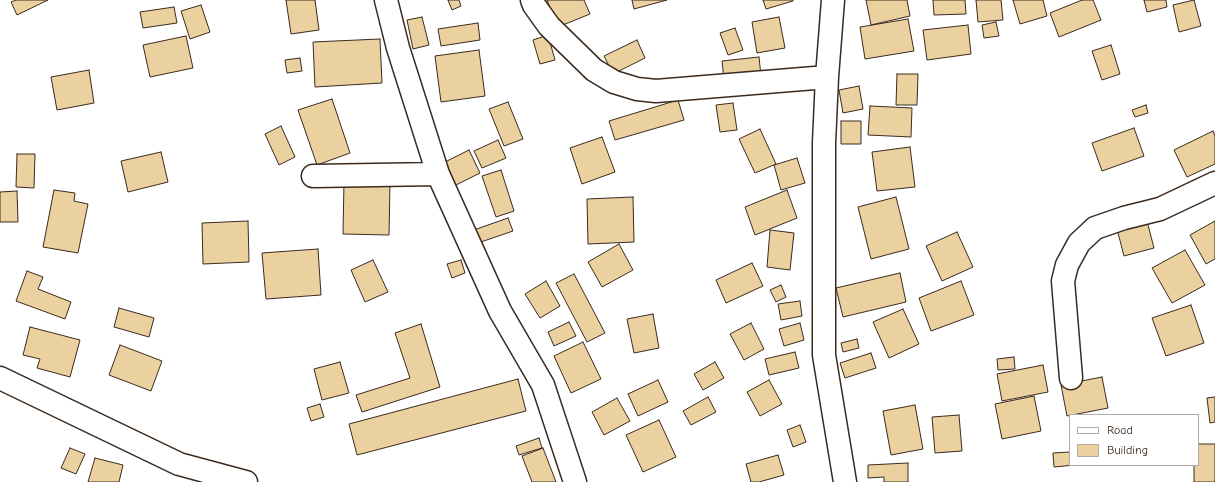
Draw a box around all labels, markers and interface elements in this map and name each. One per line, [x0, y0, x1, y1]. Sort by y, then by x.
legend [1069, 414, 1199, 466]
text: Road [1107, 423, 1133, 437]
text: Building [1107, 443, 1148, 457]

